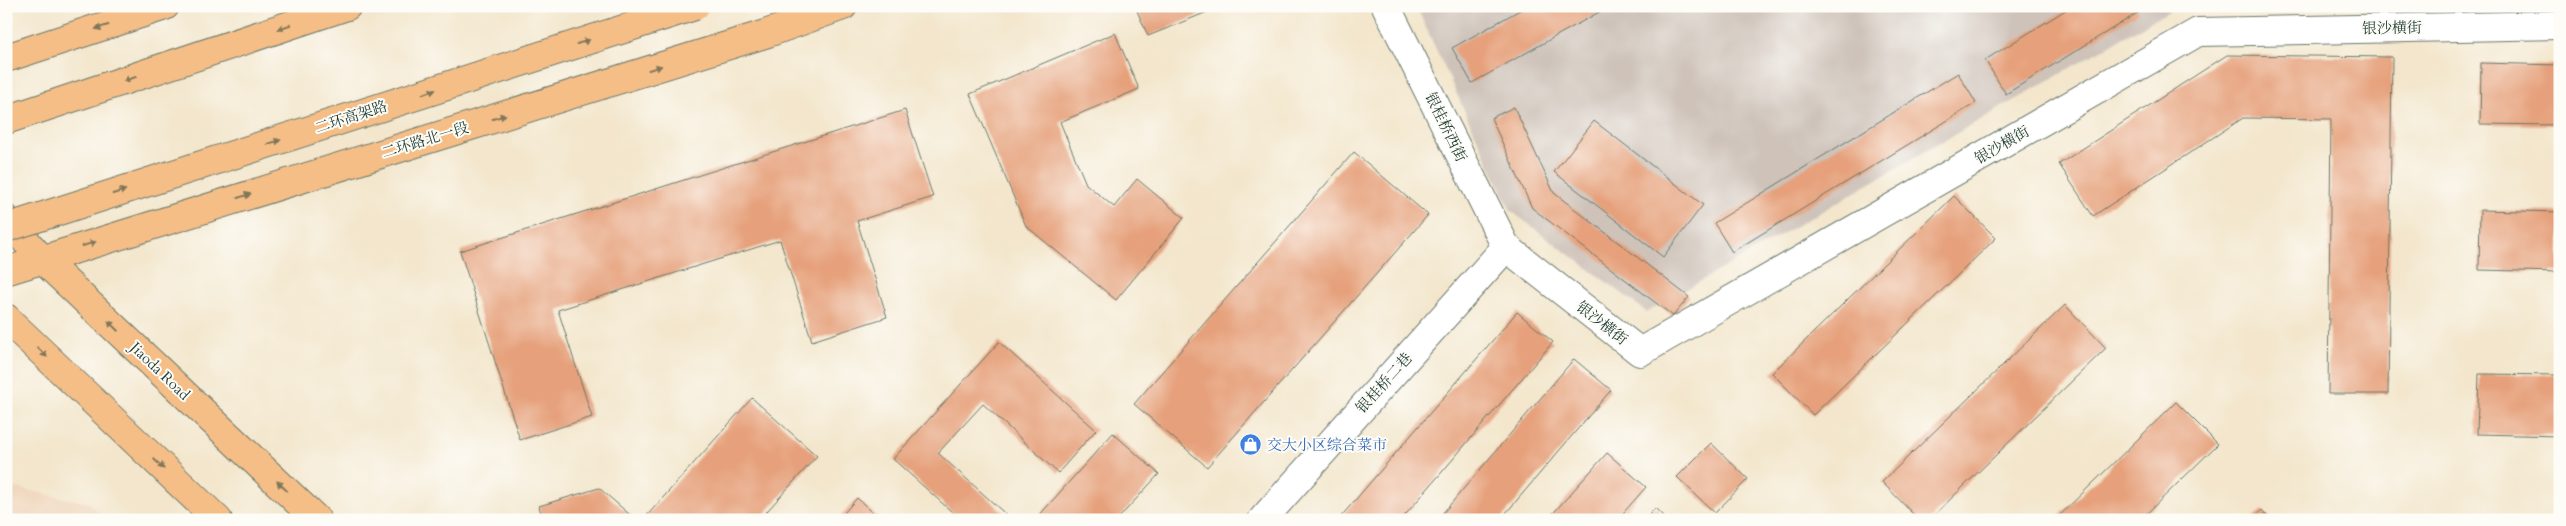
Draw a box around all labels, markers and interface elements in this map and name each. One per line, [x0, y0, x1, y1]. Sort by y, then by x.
street label: 银沙横街 [2362, 17, 2422, 39]
one-way arrow [94, 23, 109, 31]
one-way arrow [276, 24, 291, 32]
one-way arrow [576, 38, 591, 46]
one-way arrow [647, 64, 662, 72]
one-way arrow [122, 75, 137, 83]
one-way arrow [421, 88, 436, 95]
street label: 银桂桥西街 [1421, 89, 1471, 165]
street label: 二环高架路 [312, 96, 390, 138]
one-way arrow [492, 112, 507, 120]
street label: 二环路北一段 [379, 117, 471, 163]
street label: 银沙横街 [1971, 121, 2033, 169]
one-way arrow [267, 138, 282, 146]
one-way arrow [112, 187, 127, 195]
one-way arrow [237, 192, 252, 200]
one-way arrow [81, 240, 96, 248]
street label: 银沙横街 [1572, 297, 1632, 349]
one-way arrow [107, 320, 119, 332]
street label: Jiaoda Road [125, 336, 194, 404]
one-way arrow [35, 346, 47, 358]
street label: 银桂桥二巷 [1351, 348, 1417, 418]
shop icon: 交大小区综合菜市 [1239, 433, 1263, 457]
place label: 交大小区综合菜市 [1267, 435, 1387, 455]
one-way arrow [153, 458, 165, 470]
one-way arrow [276, 480, 288, 492]

